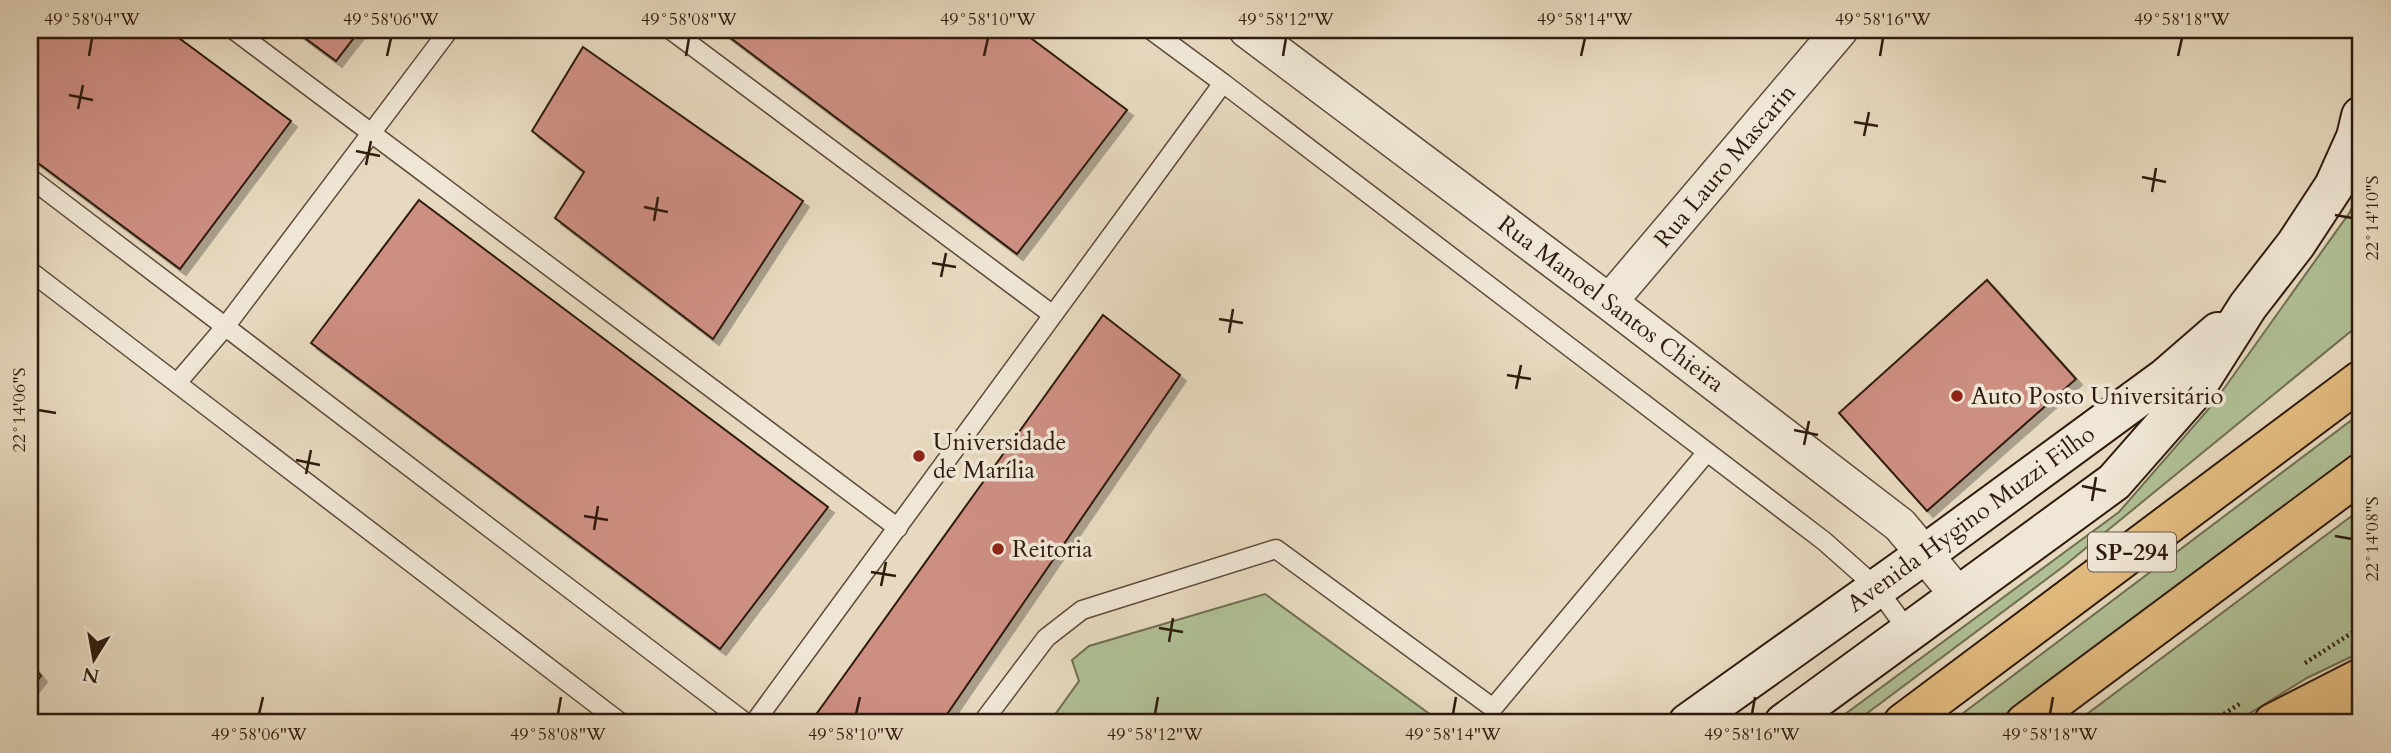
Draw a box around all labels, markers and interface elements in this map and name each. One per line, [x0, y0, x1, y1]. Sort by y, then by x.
text: 49°58'04"W [44, 7, 140, 32]
text: 49°58'06"W [343, 7, 439, 32]
text: 49°58'08"W [641, 7, 737, 32]
text: 49°58'10"W [940, 7, 1036, 32]
text: 49°58'12"W [1238, 7, 1334, 32]
text: 49°58'14"W [1537, 7, 1633, 32]
text: 49°58'16"W [1835, 7, 1931, 32]
text: 49°58'18"W [2134, 7, 2230, 32]
street label: Rua Lauro Mascarin [1647, 77, 1804, 255]
text: 22°14'10"S [2360, 176, 2385, 260]
street label: Rua Manoel Santos Chieira [1491, 208, 1732, 401]
text: 22°14'06"S [7, 368, 32, 452]
place label: Auto Posto Universitário [1971, 380, 2223, 413]
marker: Auto Posto Universitário [1949, 388, 1965, 404]
street label: Avenida Hygino Muzzi Filho [1840, 418, 2102, 620]
place label: Universidade de Marília [933, 426, 1066, 487]
marker: Universidade de Marília [911, 448, 927, 464]
text: 22°14'08"S [2360, 497, 2385, 581]
road number: SP-294 [2088, 532, 2176, 572]
place label: Reitoria [1012, 533, 1093, 566]
marker: Reitoria [990, 541, 1006, 557]
north arrow [60, 624, 130, 694]
text: N [80, 660, 102, 689]
text: 49°58'06"W [211, 722, 307, 747]
text: 49°58'08"W [510, 722, 606, 747]
text: 49°58'10"W [808, 722, 904, 747]
text: 49°58'12"W [1107, 722, 1203, 747]
text: 49°58'14"W [1405, 722, 1501, 747]
text: 49°58'16"W [1704, 722, 1800, 747]
text: 49°58'18"W [2002, 722, 2098, 747]

